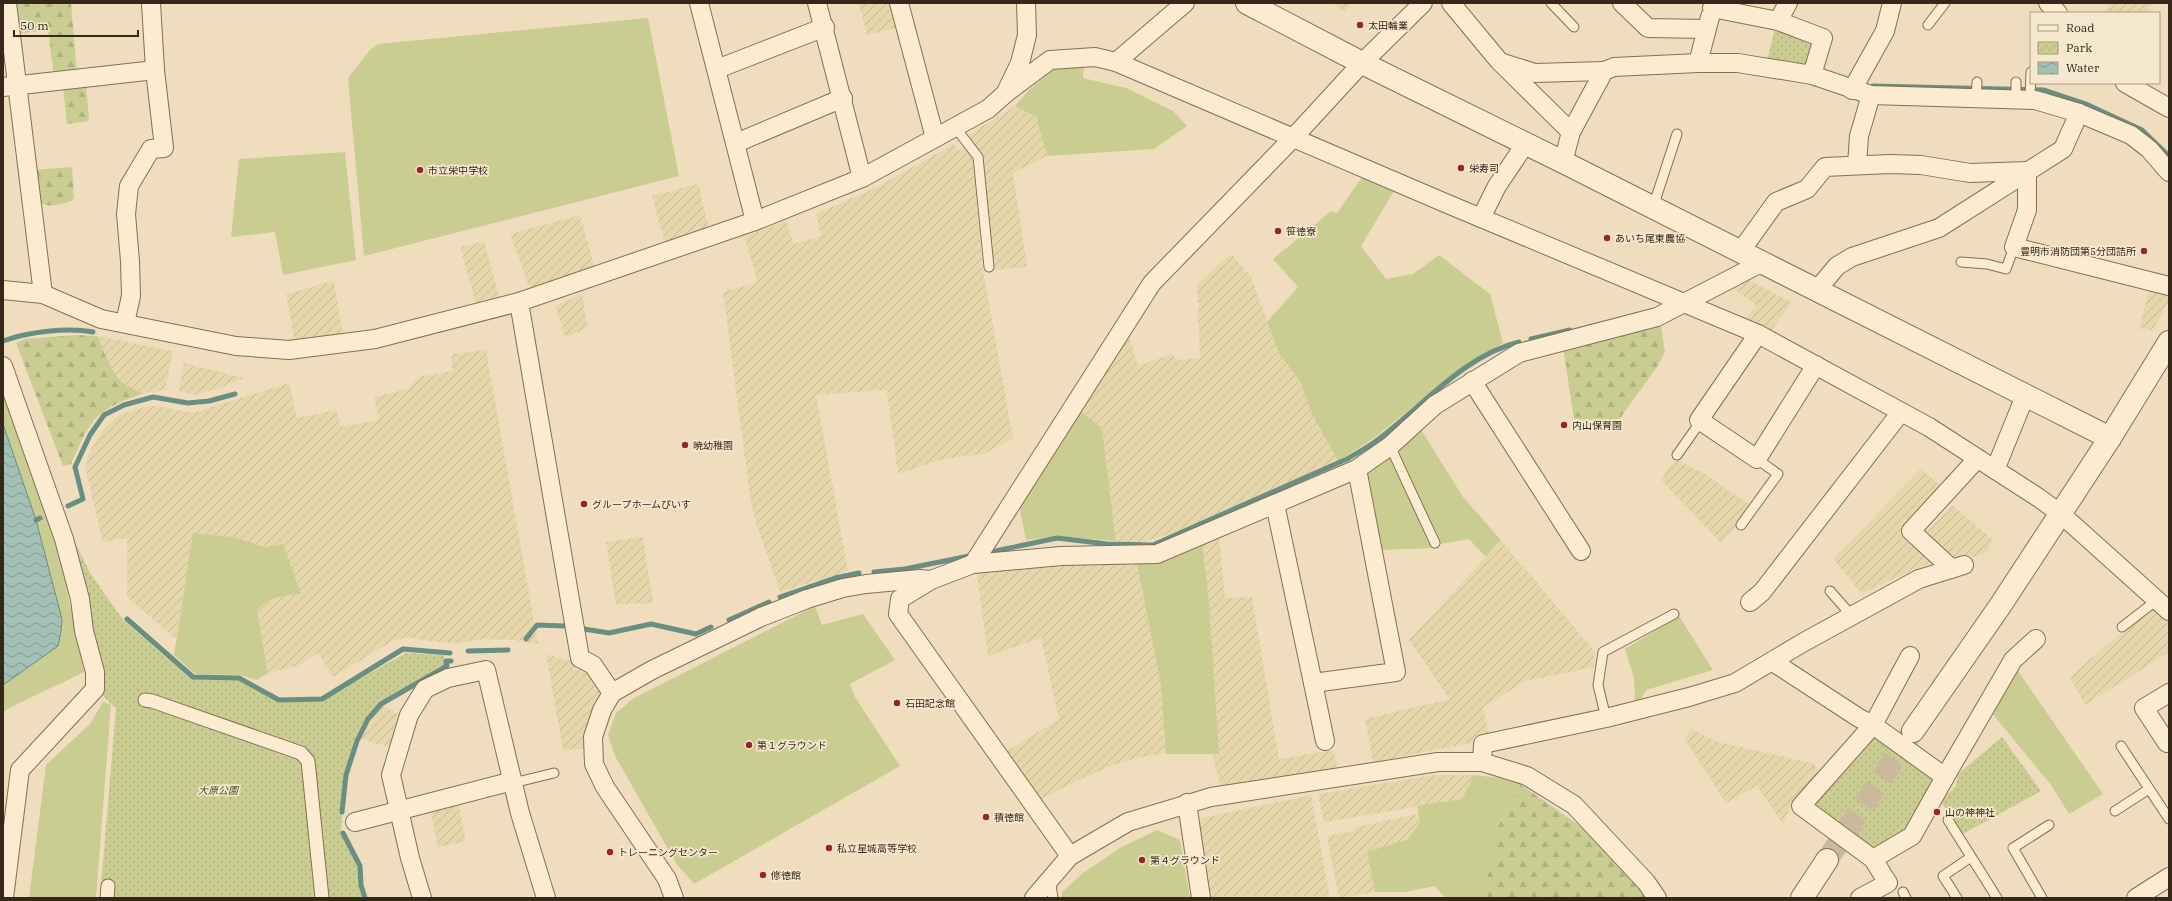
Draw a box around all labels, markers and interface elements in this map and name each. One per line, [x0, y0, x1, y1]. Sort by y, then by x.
scale bar [14, 12, 138, 38]
legend [2030, 12, 2160, 84]
text: 50 m [20, 18, 49, 33]
place label: 太田輪業 [1368, 19, 1408, 32]
marker: 太田輪業 [1355, 20, 1365, 30]
text: Road [2066, 20, 2095, 35]
text: Park [2066, 40, 2092, 55]
text: Water [2066, 60, 2100, 75]
place label: 栄寿司 [1469, 162, 1499, 175]
marker: 栄寿司 [1456, 163, 1466, 173]
place label: 市立栄中学校 [428, 164, 488, 177]
marker: 市立栄中学校 [415, 165, 425, 175]
place label: 笹徳寮 [1286, 225, 1316, 238]
marker: 笹徳寮 [1273, 226, 1283, 236]
place label: あいち尾東農協 [1615, 232, 1685, 245]
marker: あいち尾東農協 [1602, 233, 1612, 243]
place label: 豊明市消防団第5分団詰所 [2020, 245, 2136, 258]
marker: 豊明市消防団第5分団詰所 [2139, 246, 2149, 256]
place label: 内山保育園 [1572, 419, 1622, 432]
marker: 内山保育園 [1559, 420, 1569, 430]
place label: 暁幼稚園 [693, 439, 733, 452]
marker: 暁幼稚園 [680, 440, 690, 450]
place label: グループホームぴいす [592, 498, 691, 511]
marker: グループホームぴいす [579, 499, 589, 509]
place label: 石田記念館 [905, 697, 955, 710]
marker: 石田記念館 [892, 698, 902, 708]
place label: 第１グラウンド [757, 739, 827, 752]
marker: 第１グラウンド [744, 740, 754, 750]
park label: 大原公園 [198, 784, 240, 797]
place label: 山の神神社 [1945, 806, 1995, 819]
marker: 山の神神社 [1932, 807, 1942, 817]
place label: 積徳館 [994, 811, 1024, 824]
marker: 積徳館 [981, 812, 991, 822]
place label: 私立星城高等学校 [837, 842, 917, 855]
marker: 私立星城高等学校 [824, 843, 834, 853]
place label: トレーニングセンター [618, 846, 718, 859]
marker: トレーニングセンター [605, 847, 615, 857]
place label: 第４グラウンド [1150, 854, 1220, 867]
marker: 第４グラウンド [1137, 855, 1147, 865]
place label: 修徳館 [770, 869, 801, 882]
marker: 修徳館 [758, 870, 768, 880]

